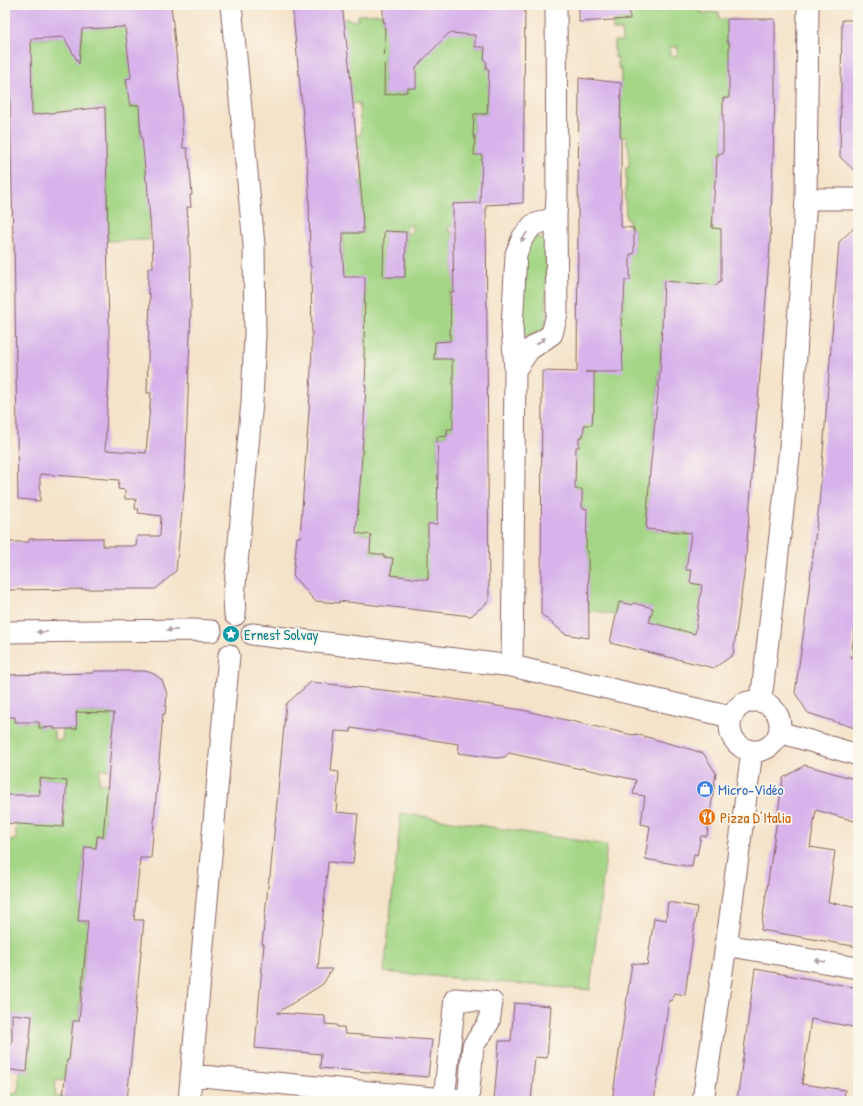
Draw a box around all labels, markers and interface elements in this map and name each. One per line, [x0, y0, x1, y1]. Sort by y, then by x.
one-way arrow [520, 232, 528, 242]
one-way arrow [536, 337, 547, 346]
place icon: Ernest Solvay [221, 624, 241, 644]
place label: Ernest Solvay [244, 624, 319, 645]
one-way arrow [165, 627, 178, 633]
one-way arrow [35, 629, 48, 635]
shop icon: Micro-Vidéo [695, 779, 715, 799]
place label: Micro-Vidéo [718, 779, 784, 800]
restaurant icon: Pizza D’Italia [697, 807, 717, 827]
place label: Pizza D’Italia [720, 807, 791, 828]
one-way arrow [813, 958, 826, 964]

